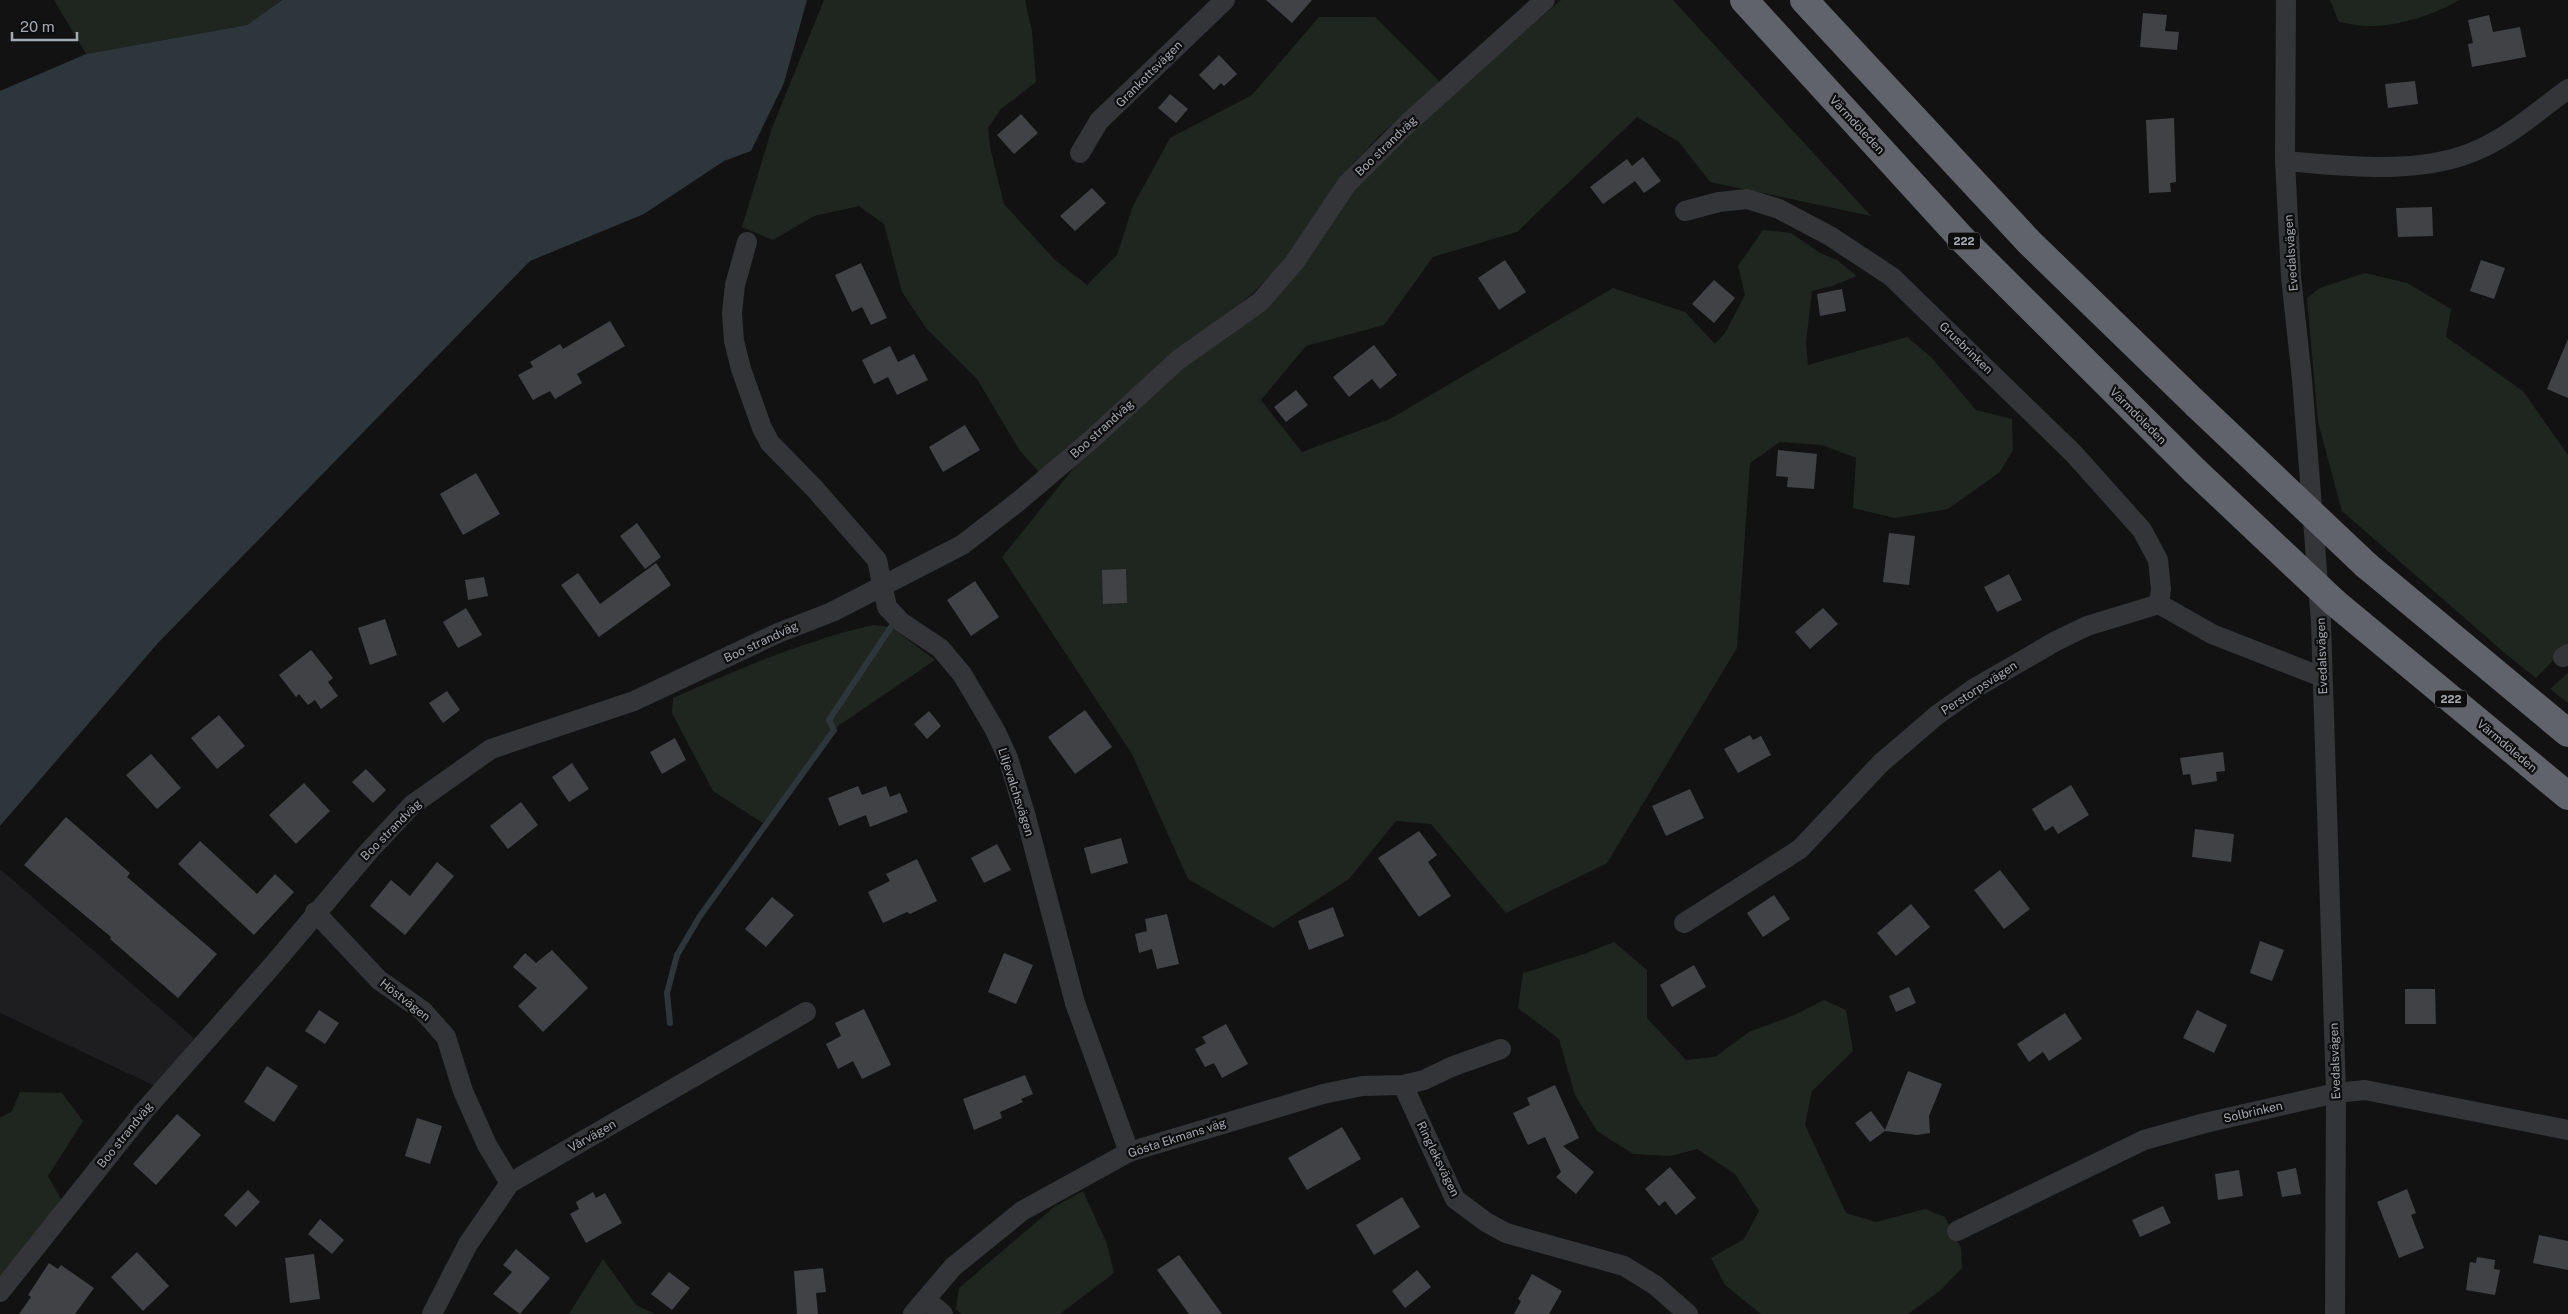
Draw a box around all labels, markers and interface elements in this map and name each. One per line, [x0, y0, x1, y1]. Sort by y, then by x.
scale bar [12, 10, 78, 42]
text: 20 m [20, 18, 55, 35]
street label: Grankottsvägen [1113, 38, 1185, 110]
street label: Värmdöleden [1827, 93, 1887, 157]
street label: Boo strandväg [1352, 113, 1420, 179]
street label: Evedalsvägen [2281, 214, 2301, 292]
road number: 222 [1948, 232, 1980, 250]
street label: Grusbrinken [1936, 319, 1996, 377]
street label: Värmdöleden [2107, 385, 2169, 447]
street label: Boo strandväg [1067, 397, 1137, 461]
street label: Evedalsvägen [2314, 617, 2330, 695]
street label: Boo strandväg [722, 619, 800, 665]
street label: Perstorpsvägen [1938, 658, 2020, 718]
road number: 222 [2435, 691, 2467, 708]
street label: Värmdöleden [2474, 717, 2540, 775]
street label: Liljevalchsvägen [995, 746, 1037, 838]
street label: Boo strandväg [358, 797, 424, 863]
street label: Höstvägen [377, 976, 433, 1024]
street label: Evedalsvägen [2327, 1022, 2343, 1100]
street label: Solbrinken [2222, 1098, 2284, 1126]
street label: Boo strandväg [94, 1099, 156, 1171]
street label: Gösta Ekmans väg [1126, 1116, 1228, 1160]
street label: Vårvägen [566, 1117, 618, 1155]
street label: Ringleksvägen [1414, 1119, 1462, 1199]

